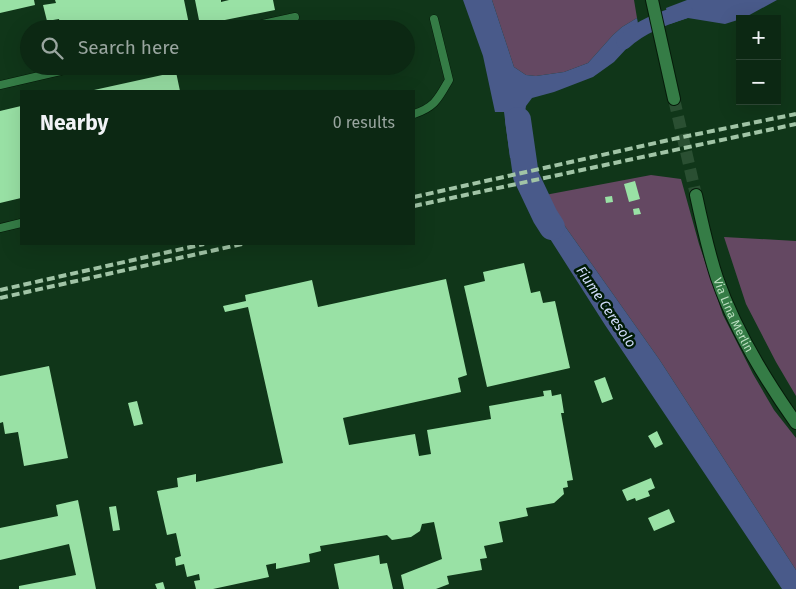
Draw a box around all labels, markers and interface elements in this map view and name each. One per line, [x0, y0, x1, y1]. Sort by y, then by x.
map controls [736, 15, 781, 105]
button: + [736, 15, 781, 60]
search box [20, 20, 415, 75]
icon: search [38, 34, 66, 62]
text: Search here [78, 36, 179, 59]
button: − [736, 60, 781, 105]
text: Nearby [40, 110, 108, 136]
text: 0 results [333, 113, 395, 132]
water label: Fiume Ceresolo [573, 263, 639, 351]
street label: Via Lina Merlin [710, 276, 756, 355]

